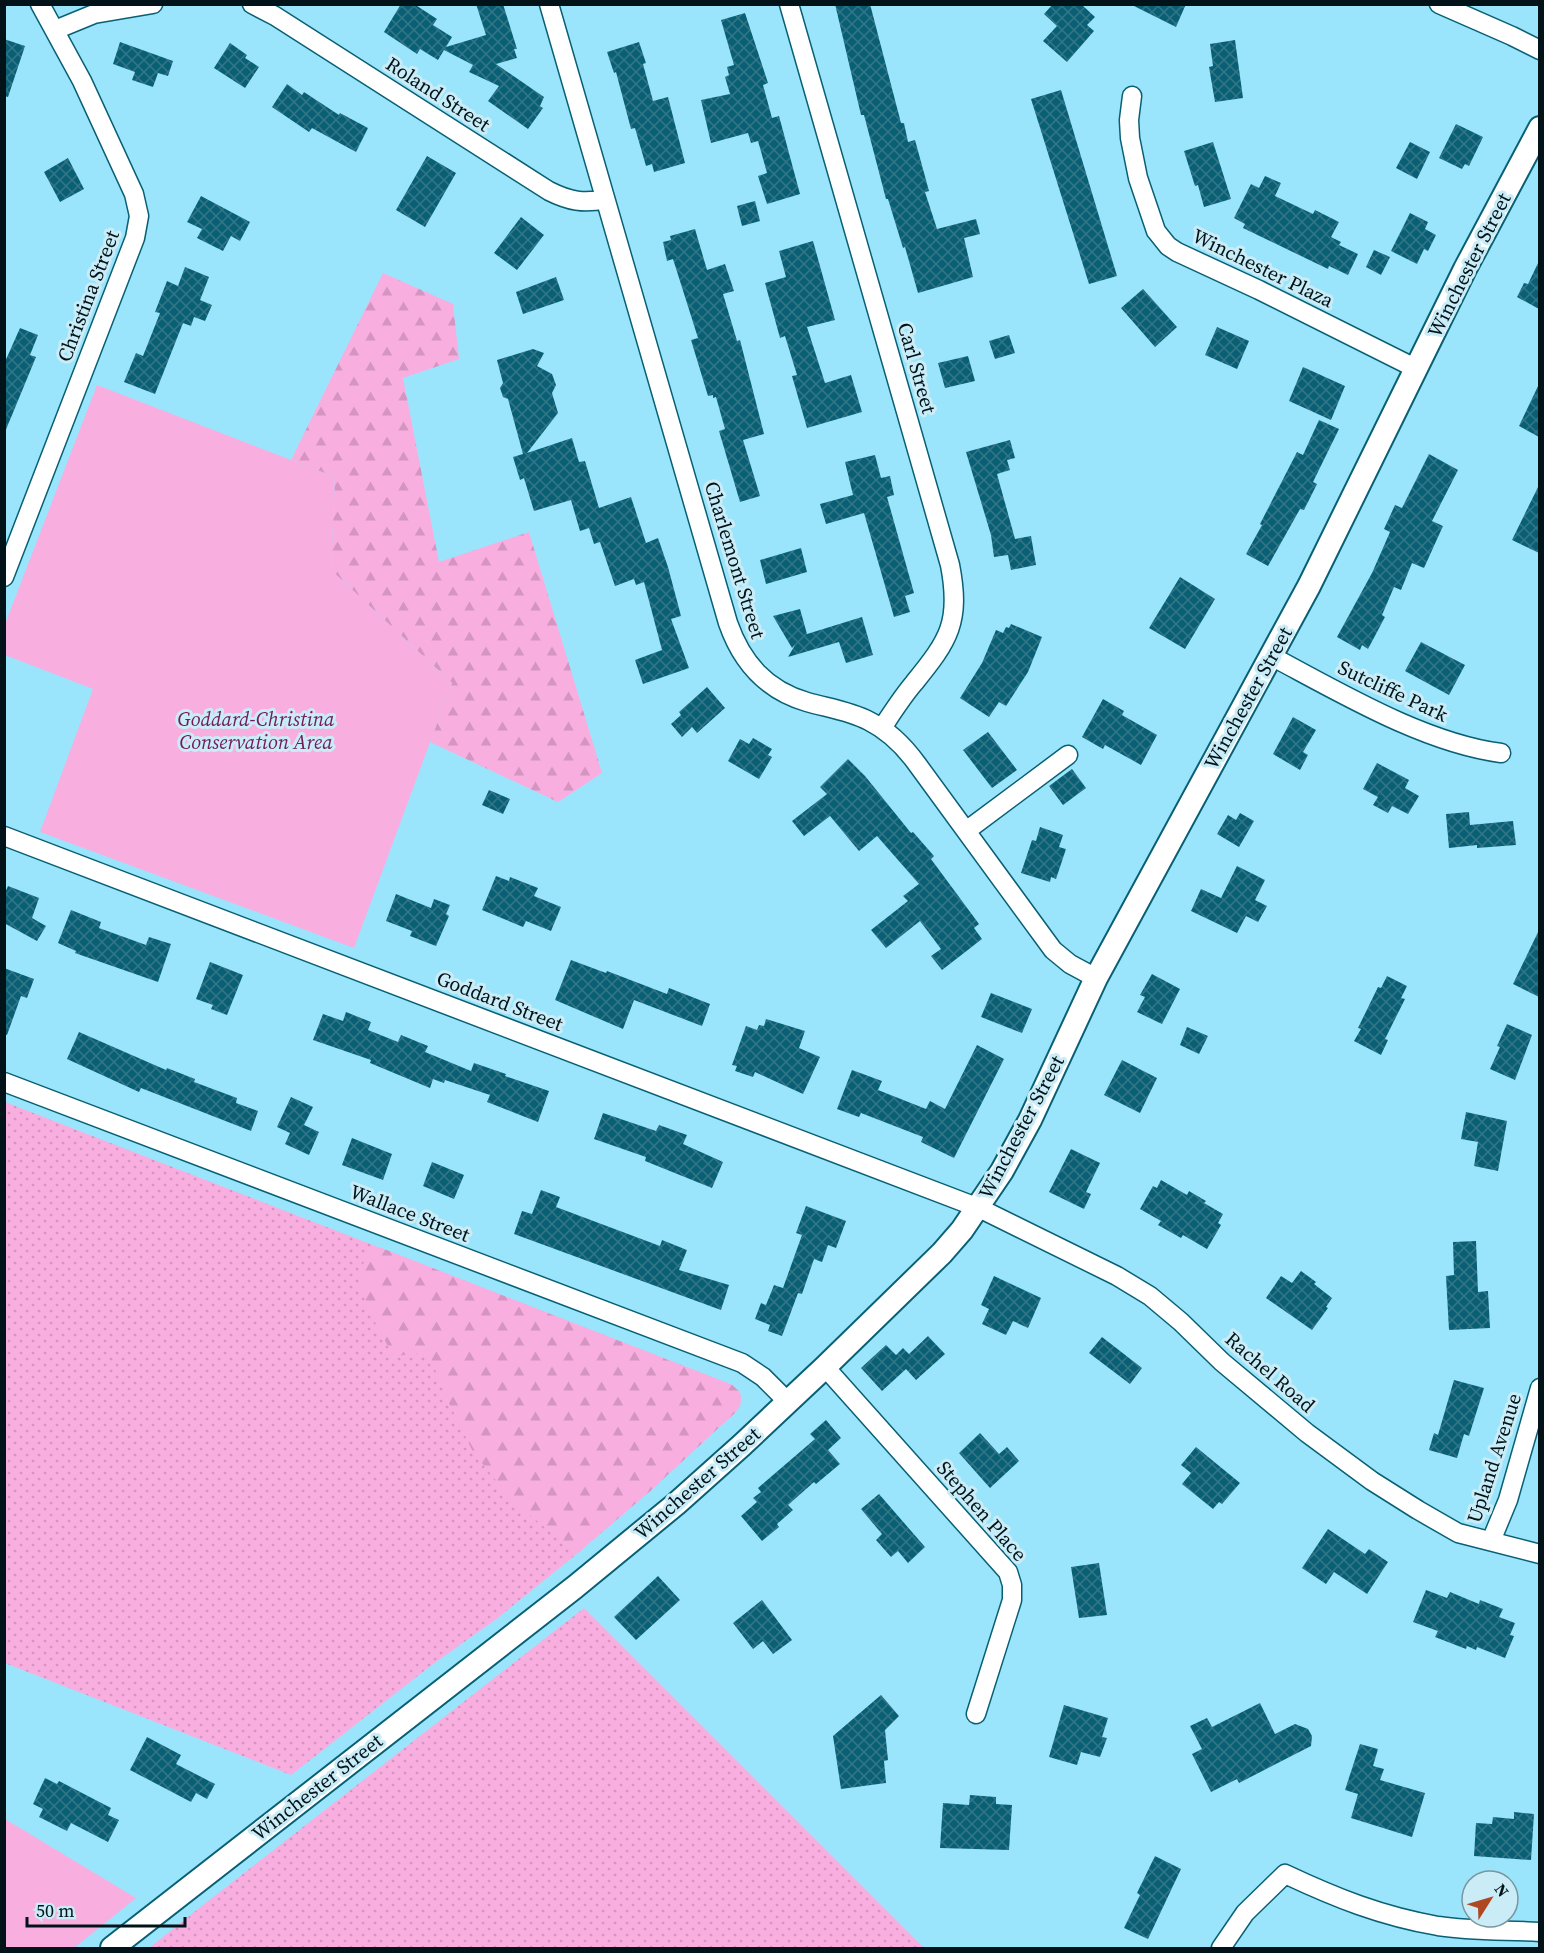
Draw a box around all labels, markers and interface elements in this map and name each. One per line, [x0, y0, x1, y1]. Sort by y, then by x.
street label: Roland Street [380, 50, 496, 138]
street label: Winchester Street [1420, 187, 1518, 342]
street label: Winchester Plaza [1188, 222, 1339, 315]
street label: Christina Street [50, 226, 126, 366]
street label: Carl Street [891, 319, 943, 417]
street label: Charlemont Street [698, 478, 772, 643]
street label: Winchester Street [1197, 621, 1299, 774]
street label: Sutcliffe Park [1333, 653, 1453, 729]
park label: Goddard-Christina Conservation Area [178, 705, 335, 756]
street label: Goddard Street [433, 964, 568, 1038]
street label: Winchester Street [971, 1050, 1071, 1204]
street label: Wallace Street [346, 1177, 474, 1249]
street label: Rachel Road [1219, 1325, 1321, 1419]
street label: Upland Avenue [1460, 1390, 1528, 1526]
street label: Winchester Street [628, 1420, 767, 1546]
street label: Stephen Place [931, 1455, 1033, 1567]
street label: Winchester Street [246, 1727, 389, 1847]
north arrow [1460, 1869, 1520, 1929]
text: N [1490, 1879, 1514, 1902]
scale bar [27, 1890, 184, 1928]
text: 50 m [36, 1898, 74, 1923]

